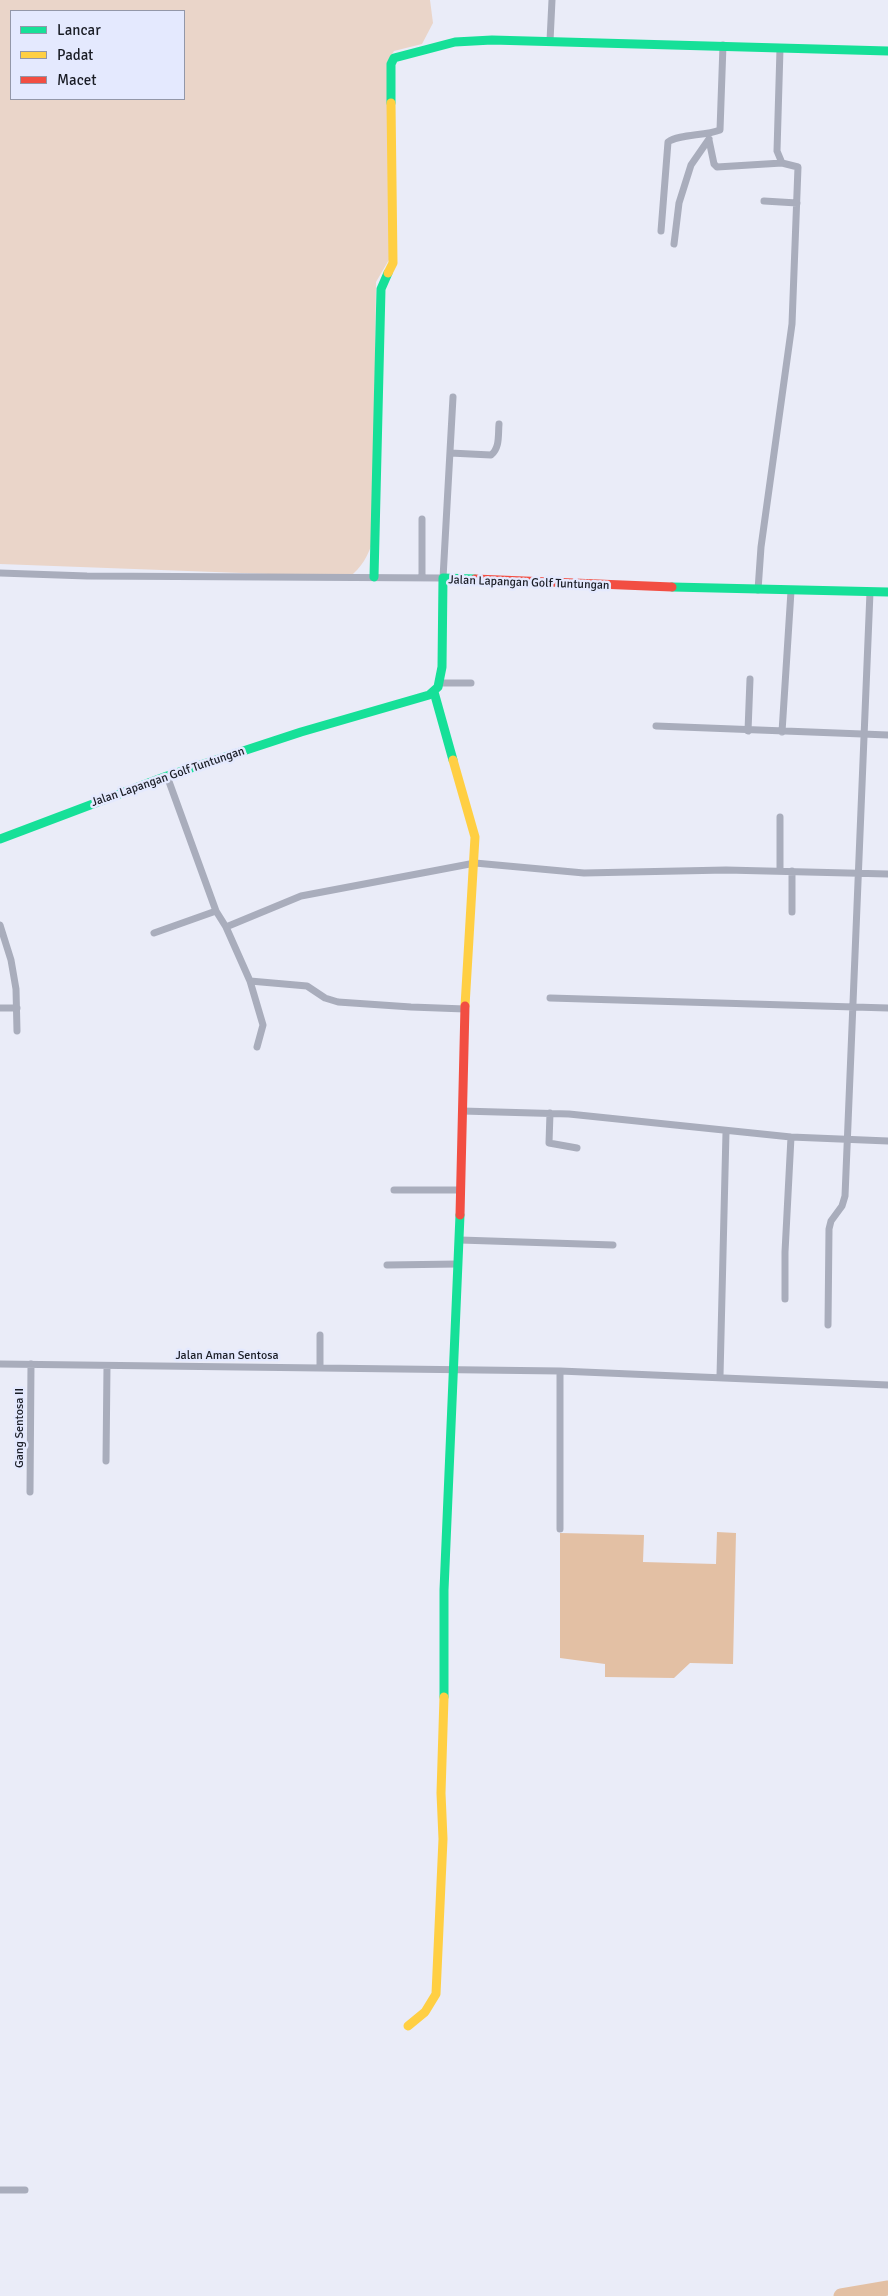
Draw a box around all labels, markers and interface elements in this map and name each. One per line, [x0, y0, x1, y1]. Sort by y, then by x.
legend [10, 10, 185, 100]
text: Lancar [57, 21, 101, 39]
text: Padat [57, 46, 93, 64]
text: Macet [57, 71, 96, 89]
street label: Jalan Lapangan Golf Tuntungan [448, 573, 610, 593]
street label: Jalan Lapangan Golf Tuntungan [89, 744, 247, 810]
street label: Jalan Aman Sentosa [175, 1349, 279, 1363]
street label: Gang Sentosa II [13, 1388, 27, 1468]

